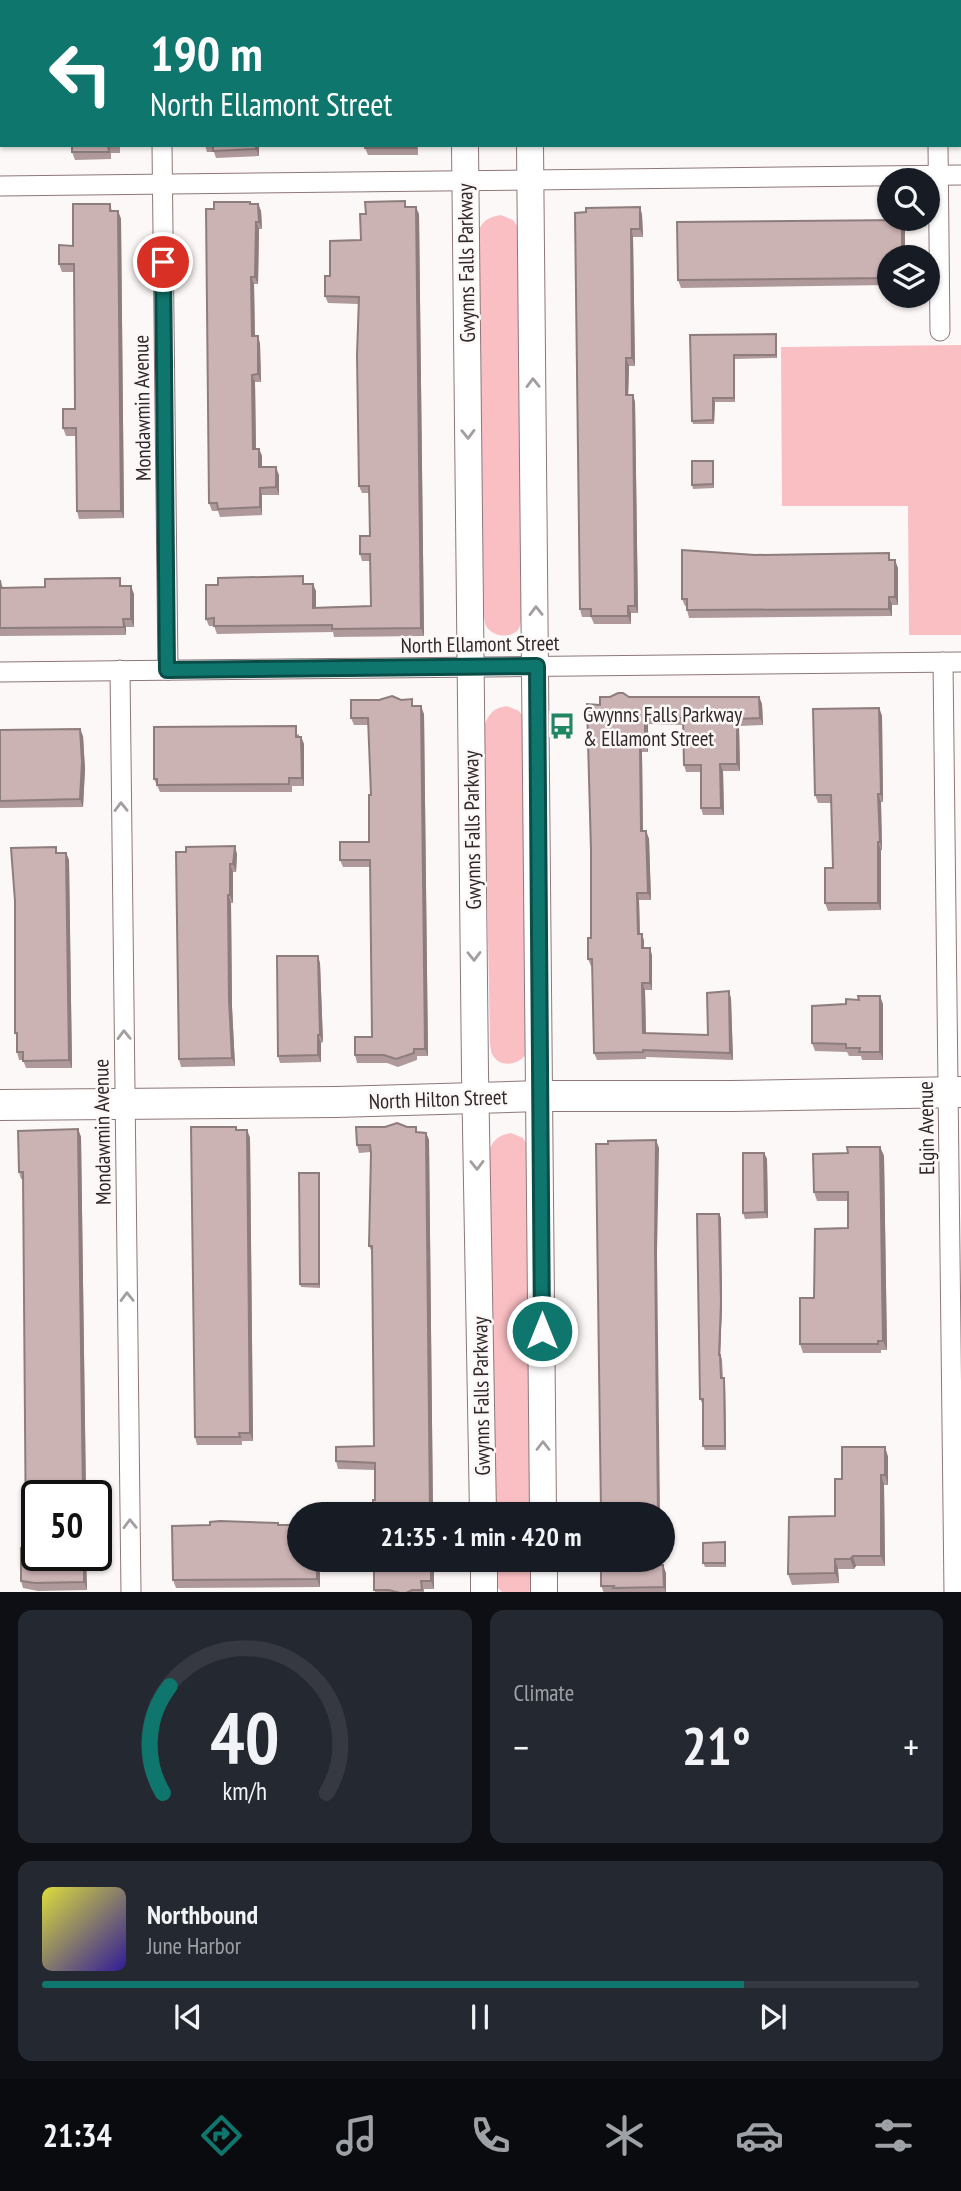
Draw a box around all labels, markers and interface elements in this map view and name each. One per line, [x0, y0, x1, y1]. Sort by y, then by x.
text: 190 m [150, 21, 263, 85]
icon: left [35, 28, 126, 119]
text: North Ellamont Street [150, 83, 392, 125]
map controls [877, 168, 940, 308]
button: search [877, 168, 940, 231]
street label: Gwynns Falls Parkway [451, 183, 481, 343]
pin [133, 232, 193, 292]
icon: arrive [144, 243, 182, 281]
button: layers [877, 245, 940, 308]
street label: Mondawmin Avenue [127, 335, 157, 481]
one-way arrow [526, 378, 541, 389]
one-way arrow [460, 429, 476, 440]
one-way arrow [528, 605, 544, 616]
street label: North Ellamont Street [400, 629, 560, 659]
place label: Gwynns Falls Parkway & Ellamont Street [583, 701, 742, 752]
bus stop icon: Gwynns Falls Parkway & Ellamont Street [547, 711, 577, 741]
street label: Gwynns Falls Parkway [457, 750, 487, 910]
one-way arrow [114, 801, 129, 812]
one-way arrow [466, 951, 482, 961]
one-way arrow [116, 1029, 132, 1039]
street label: Mondawmin Avenue [87, 1059, 117, 1205]
street label: Elgin Avenue [912, 1081, 940, 1175]
street label: North Hilton Street [368, 1083, 508, 1115]
one-way arrow [469, 1160, 485, 1171]
one-way arrow [119, 1291, 135, 1302]
position arrow [505, 1294, 579, 1368]
street label: Gwynns Falls Parkway [466, 1316, 496, 1476]
one-way arrow [535, 1440, 551, 1450]
speed limit sign: 50 [21, 1480, 112, 1571]
one-way arrow [122, 1519, 138, 1529]
text: 21:35 · 1 min · 420 m [381, 1520, 581, 1553]
text: Climate [514, 1678, 574, 1707]
text: 40 [210, 1689, 280, 1783]
text: 21° [682, 1712, 751, 1779]
text: − [514, 1722, 529, 1771]
text: + [903, 1722, 919, 1771]
text: km/h [223, 1774, 267, 1806]
text: Northbound [147, 1898, 258, 1931]
text: June Harbor [147, 1931, 241, 1960]
icon: previous [169, 1998, 207, 2036]
icon: pause [461, 1998, 499, 2036]
icon: next [754, 1998, 792, 2036]
icon: directions [197, 2111, 246, 2160]
icon: music [332, 2111, 381, 2160]
icon: phone [466, 2111, 515, 2160]
icon: climate [600, 2111, 649, 2160]
icon: car [735, 2111, 784, 2160]
icon: filters [869, 2111, 918, 2160]
text: 21:34 [43, 2114, 112, 2156]

